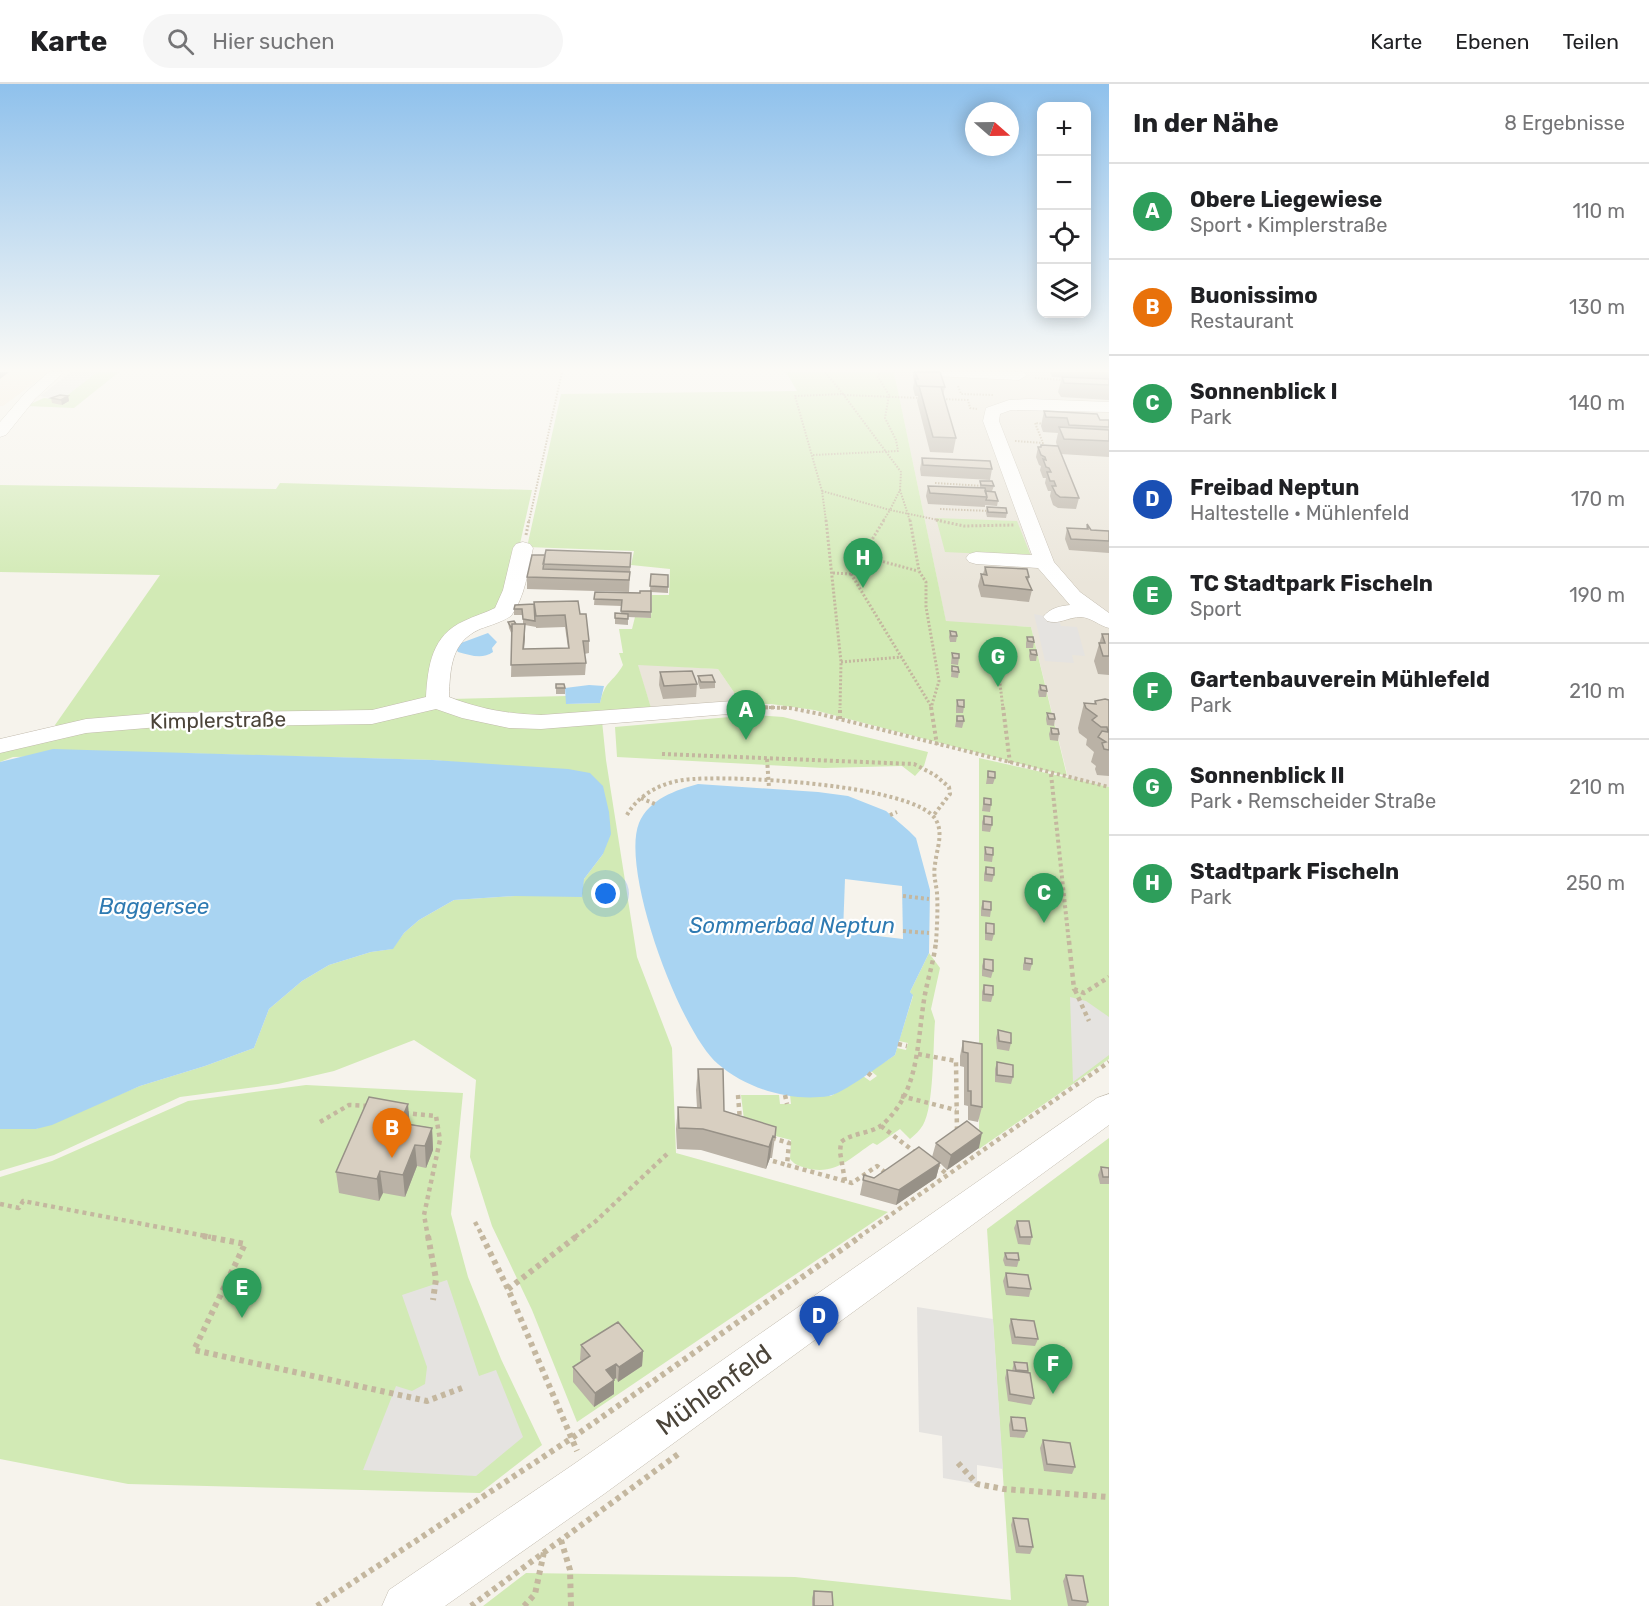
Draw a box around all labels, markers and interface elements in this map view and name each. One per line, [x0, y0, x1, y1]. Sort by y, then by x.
search box [143, 14, 563, 68]
text: Karte [30, 25, 107, 58]
icon: search [164, 25, 197, 58]
text: Hier suchen [212, 28, 335, 55]
text: Karte [1370, 29, 1422, 54]
text: Ebenen [1455, 29, 1529, 54]
text: Teilen [1562, 29, 1619, 54]
north arrow [965, 102, 1019, 156]
map controls [1037, 102, 1091, 318]
button: + [1037, 102, 1091, 156]
text: In der Nähe [1133, 108, 1279, 139]
text: 8 Ergebnisse [1504, 111, 1625, 135]
button: − [1037, 156, 1091, 210]
text: Obere Liegewiese [1190, 186, 1382, 213]
text: A [1145, 199, 1160, 223]
text: 110 m [1573, 199, 1625, 223]
button: locate [1037, 210, 1091, 264]
text: Sport · Kimplerstraße [1190, 213, 1387, 237]
button: layers [1037, 264, 1091, 318]
text: Buonissimo [1190, 282, 1318, 309]
text: B [1145, 295, 1160, 319]
text: 130 m [1569, 295, 1625, 319]
text: Restaurant [1190, 309, 1294, 333]
text: Sonnenblick I [1190, 378, 1338, 405]
text: C [1145, 391, 1160, 415]
text: 140 m [1569, 391, 1625, 415]
text: Park [1190, 405, 1232, 429]
text: Freibad Neptun [1190, 474, 1359, 501]
text: D [1145, 487, 1160, 511]
text: 170 m [1571, 487, 1625, 511]
text: Haltestelle · Mühlenfeld [1190, 501, 1409, 525]
pin: H [844, 538, 882, 588]
text: TC Stadtpark Fischeln [1190, 570, 1433, 597]
text: E [1146, 583, 1159, 607]
text: 190 m [1569, 583, 1625, 607]
text: Sport [1190, 597, 1241, 621]
pin: G [978, 638, 1018, 687]
text: Gartenbauverein Mühlefeld [1190, 666, 1490, 693]
text: F [1146, 679, 1159, 703]
text: 210 m [1569, 679, 1625, 703]
pin: A [726, 690, 766, 740]
text: Park [1190, 693, 1232, 717]
street label: Kimplerstraße [150, 706, 286, 734]
text: Sonnenblick II [1190, 762, 1345, 789]
text: G [1145, 775, 1160, 799]
text: 210 m [1569, 775, 1625, 799]
text: Park · Remscheider Straße [1190, 789, 1436, 813]
text: Stadtpark Fischeln [1190, 858, 1399, 885]
text: H [1145, 871, 1160, 895]
text: 250 m [1566, 871, 1625, 895]
pin: C [1024, 874, 1064, 923]
your location [591, 879, 620, 908]
text: Park [1190, 885, 1232, 909]
water label: Baggersee [99, 893, 209, 920]
water label: Sommerbad Neptun [689, 912, 895, 939]
pin: B [372, 1108, 412, 1158]
pin: E [222, 1268, 262, 1318]
pin: D [800, 1296, 838, 1346]
street label: Mühlenfeld [650, 1338, 778, 1442]
pin: F [1034, 1344, 1072, 1394]

